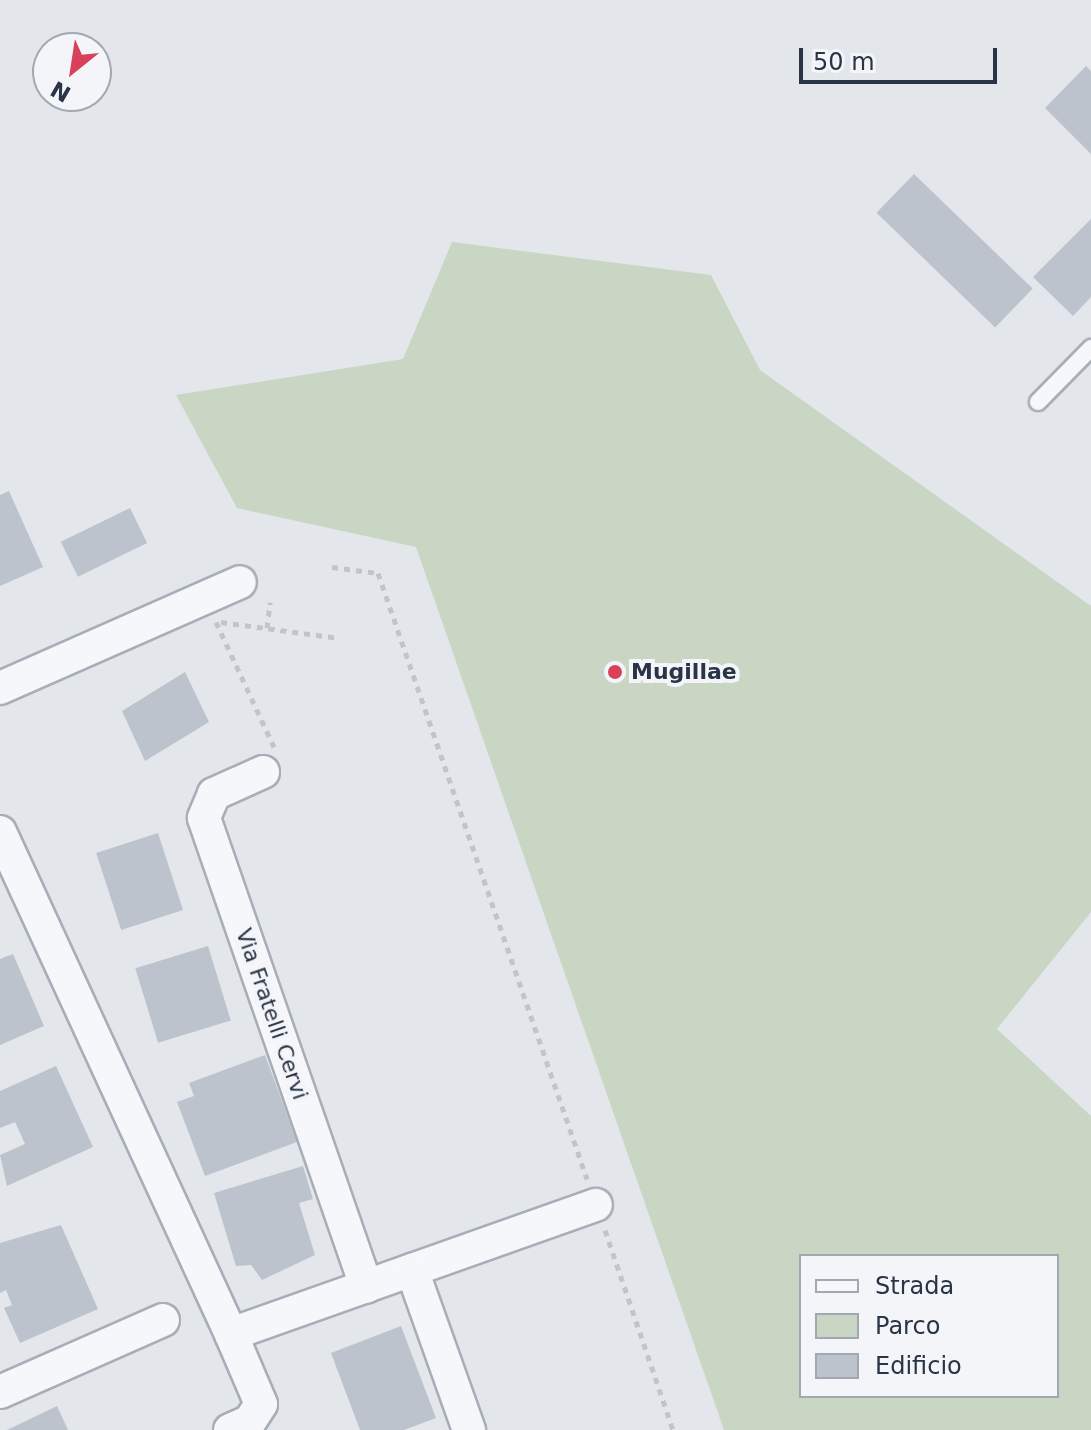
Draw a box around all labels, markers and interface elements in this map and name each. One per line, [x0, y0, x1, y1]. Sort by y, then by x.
north arrow [32, 32, 112, 112]
scale bar [803, 32, 1001, 82]
text: 50 m [813, 48, 875, 76]
text: N [47, 76, 75, 107]
place label: Mugillae [631, 659, 737, 685]
marker: Mugillae [606, 663, 624, 681]
street label: Via Fratelli Cervi [230, 925, 314, 1103]
legend [799, 1254, 1059, 1398]
text: Strada [875, 1272, 954, 1300]
text: Parco [875, 1312, 940, 1340]
text: Edificio [875, 1352, 962, 1380]

